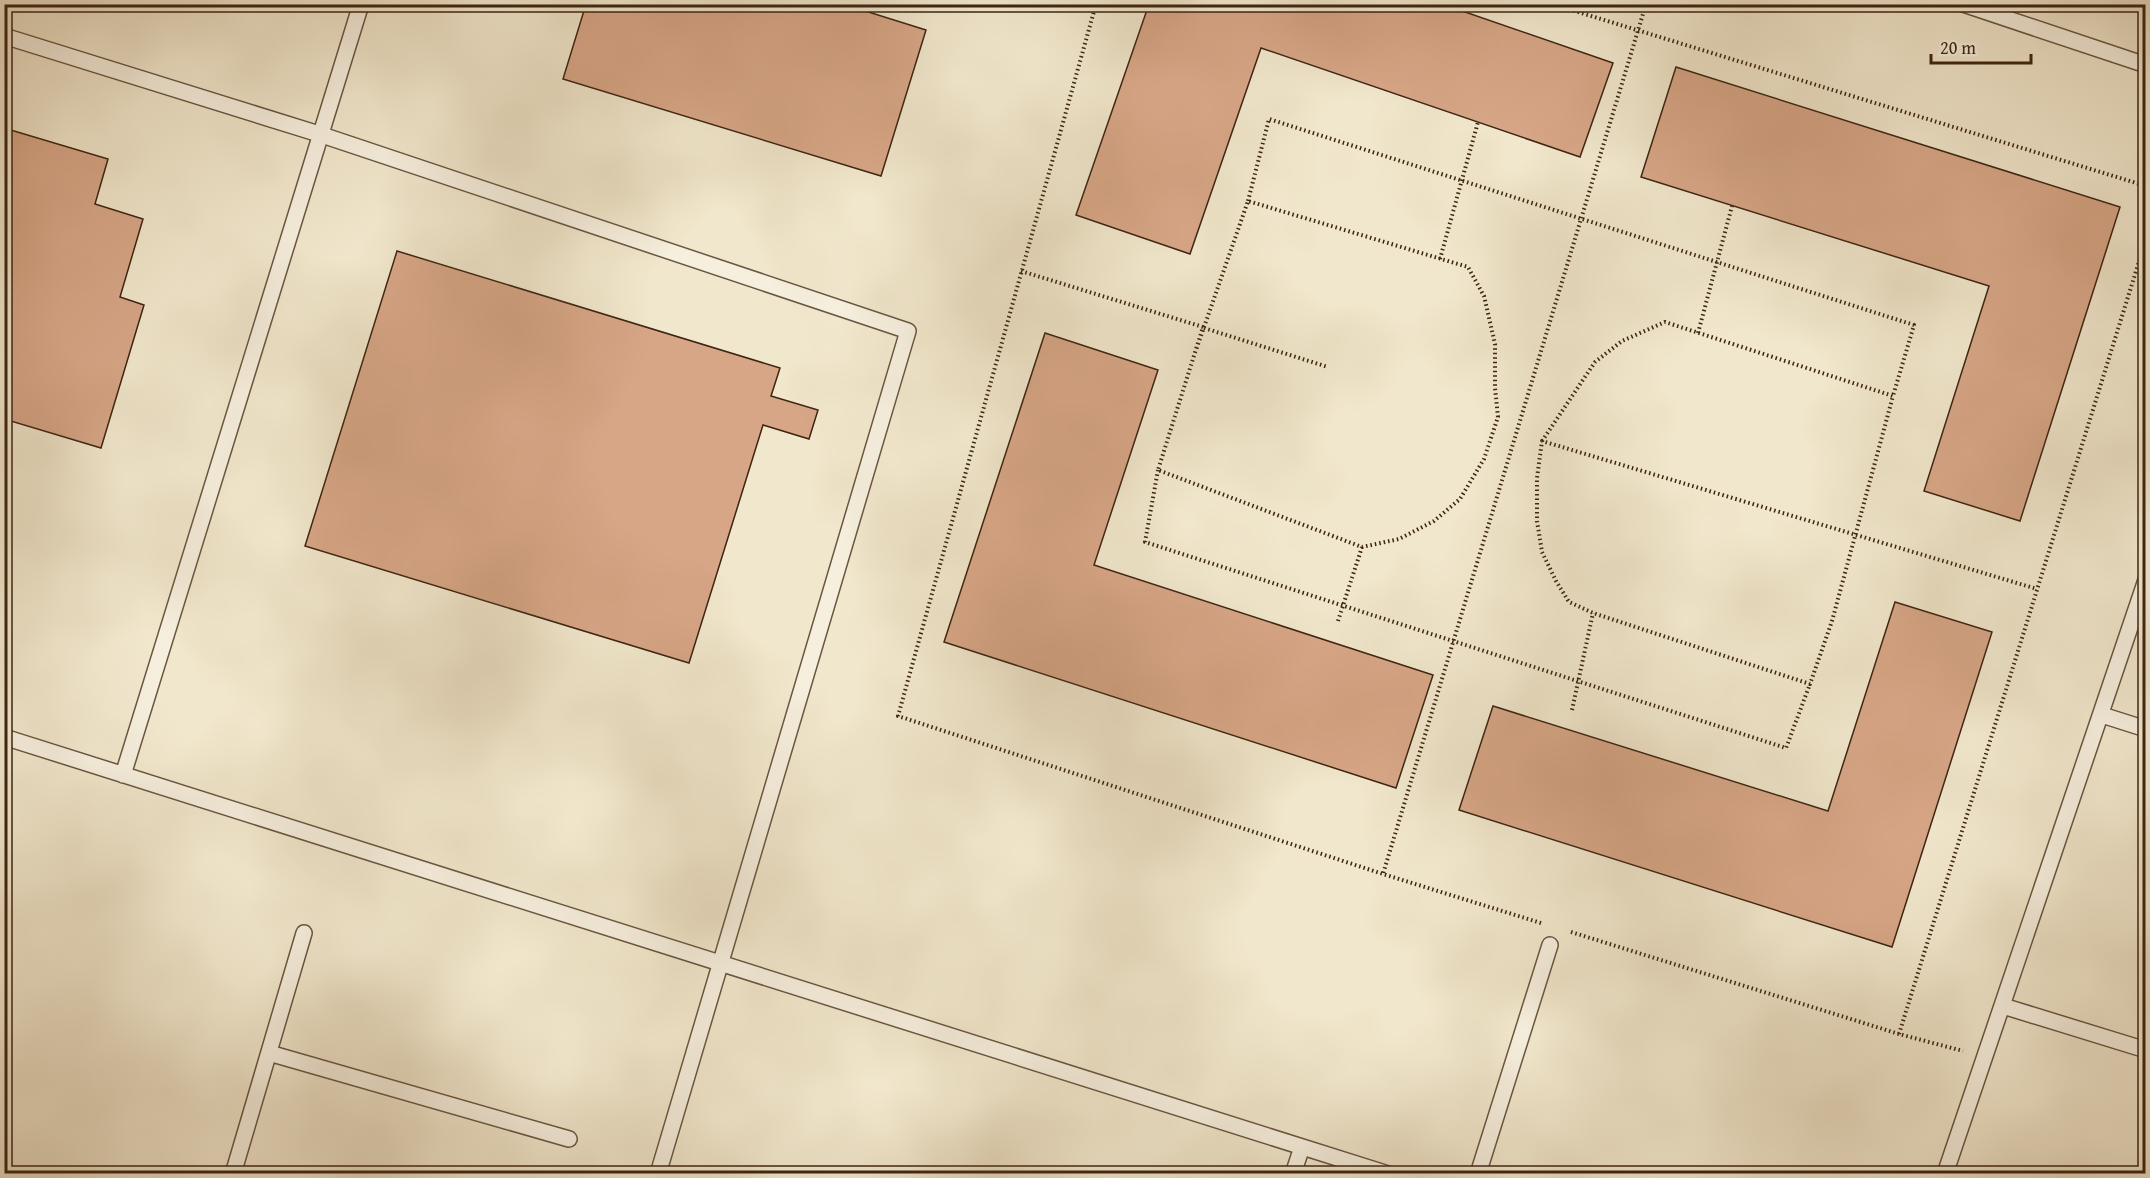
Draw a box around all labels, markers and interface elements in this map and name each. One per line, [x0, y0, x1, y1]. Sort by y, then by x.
scale bar [1931, 27, 2032, 65]
text: 20 m [1940, 34, 1976, 61]

